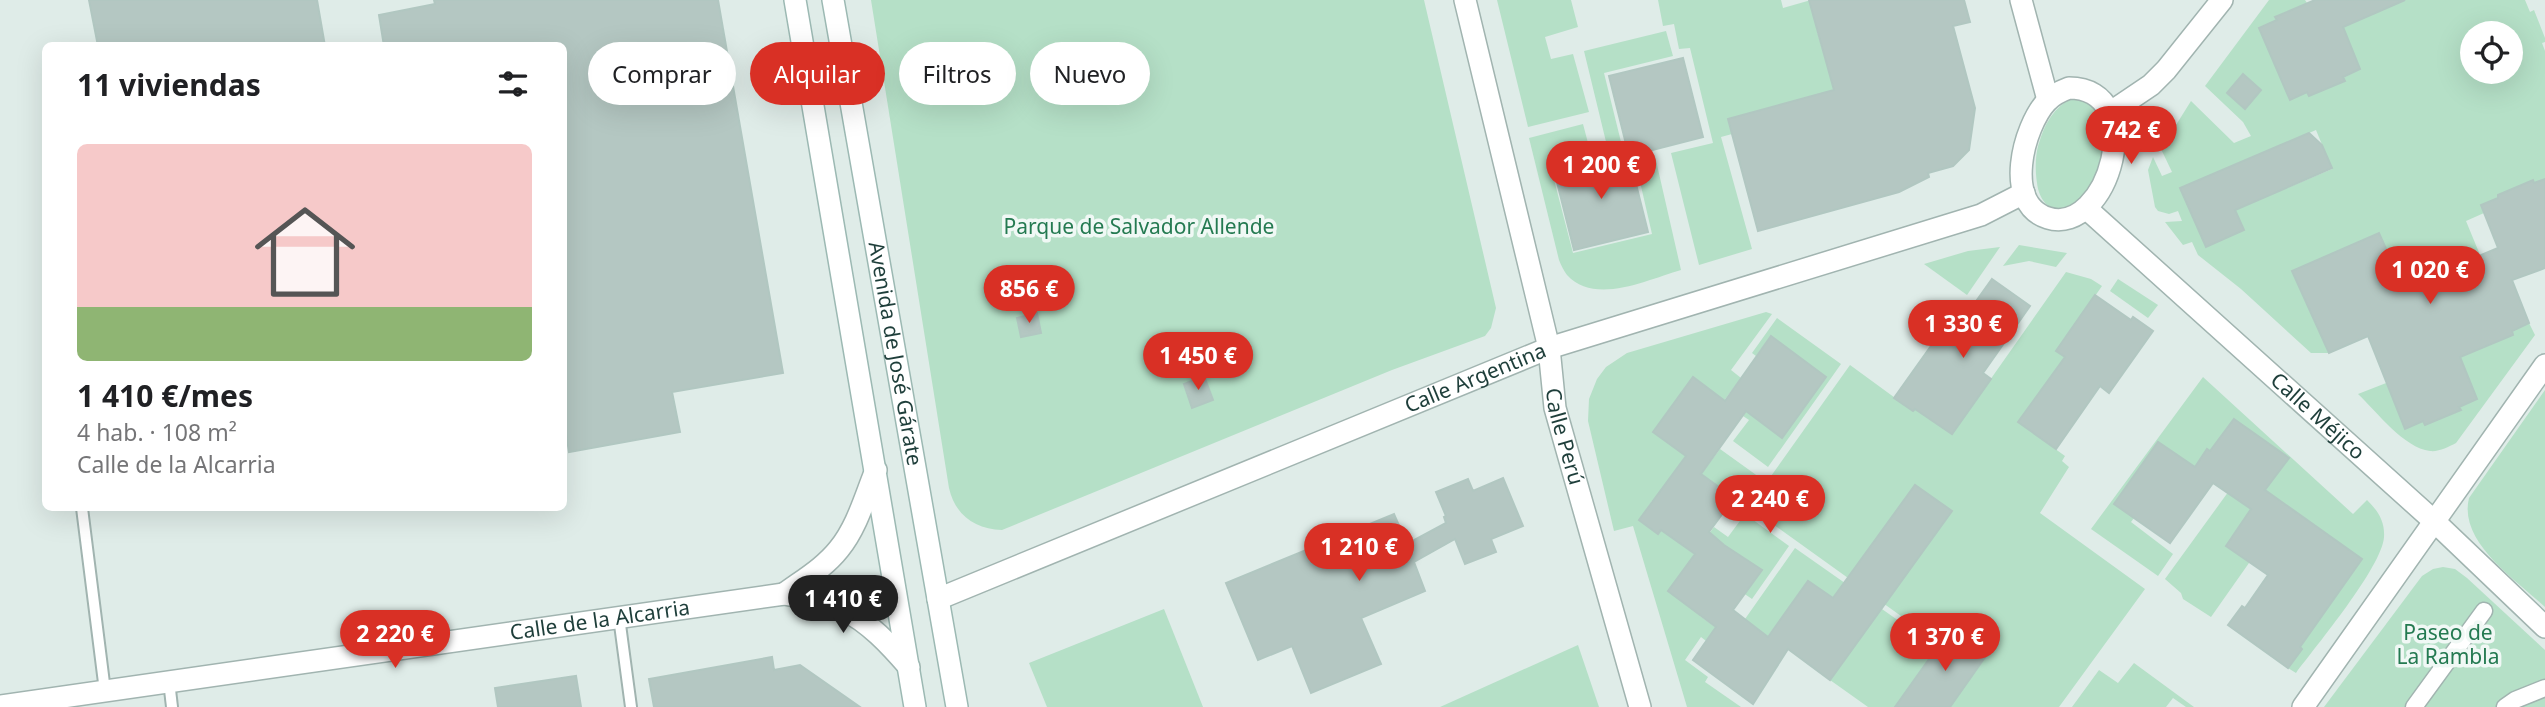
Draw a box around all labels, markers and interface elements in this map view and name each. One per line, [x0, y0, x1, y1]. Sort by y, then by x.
map controls [2460, 21, 2523, 84]
button: locate [2460, 21, 2523, 84]
chip: Comprar [588, 42, 736, 105]
chip: Alquilar [750, 42, 885, 105]
chip: Filtros [899, 42, 1016, 105]
chip: Nuevo [1030, 42, 1150, 105]
text: 11 viviendas [77, 64, 261, 105]
icon: filters [494, 65, 532, 103]
pin: 742 € [2082, 106, 2180, 166]
text: 742 € [2102, 113, 2160, 145]
pin: 1 200 € [1536, 142, 1666, 201]
text: 1 200 € [1562, 148, 1640, 180]
icon: home [242, 189, 368, 315]
park label: Parque de Salvador Allende [1004, 212, 1274, 240]
street label: Avenida de José Gárate [863, 239, 929, 468]
pin: 1 020 € [2365, 246, 2495, 306]
text: 1 020 € [2391, 253, 2469, 285]
pin: 856 € [980, 266, 1078, 325]
text: 856 € [1000, 272, 1058, 304]
pin: 1 330 € [1898, 300, 2028, 360]
text: 1 330 € [1924, 307, 2002, 339]
pin: 1 450 € [1133, 332, 1263, 392]
street label: Calle Argentina [1400, 336, 1550, 419]
text: 1 450 € [1159, 339, 1237, 371]
street label: Calle Méjico [2265, 366, 2371, 465]
text: 1 410 €/mes [77, 375, 253, 416]
street label: Calle Perú [1540, 387, 1591, 488]
text: 4 hab. · 108 m² [77, 416, 237, 448]
text: Calle de la Alcarria [77, 448, 276, 480]
pin: 2 240 € [1705, 476, 1835, 535]
text: 2 240 € [1731, 482, 1809, 514]
pin: 1 210 € [1294, 524, 1424, 583]
text: 1 210 € [1320, 530, 1398, 562]
pin: 1 410 € [778, 576, 908, 635]
text: 1 410 € [804, 582, 882, 614]
street label: Calle de la Alcarria [508, 593, 692, 646]
pin: 2 220 € [330, 610, 460, 670]
pin: 1 370 € [1880, 614, 2010, 673]
text: 2 220 € [356, 617, 434, 649]
park label: Paseo de La Rambla [2397, 618, 2499, 670]
text: 1 370 € [1906, 620, 1984, 652]

